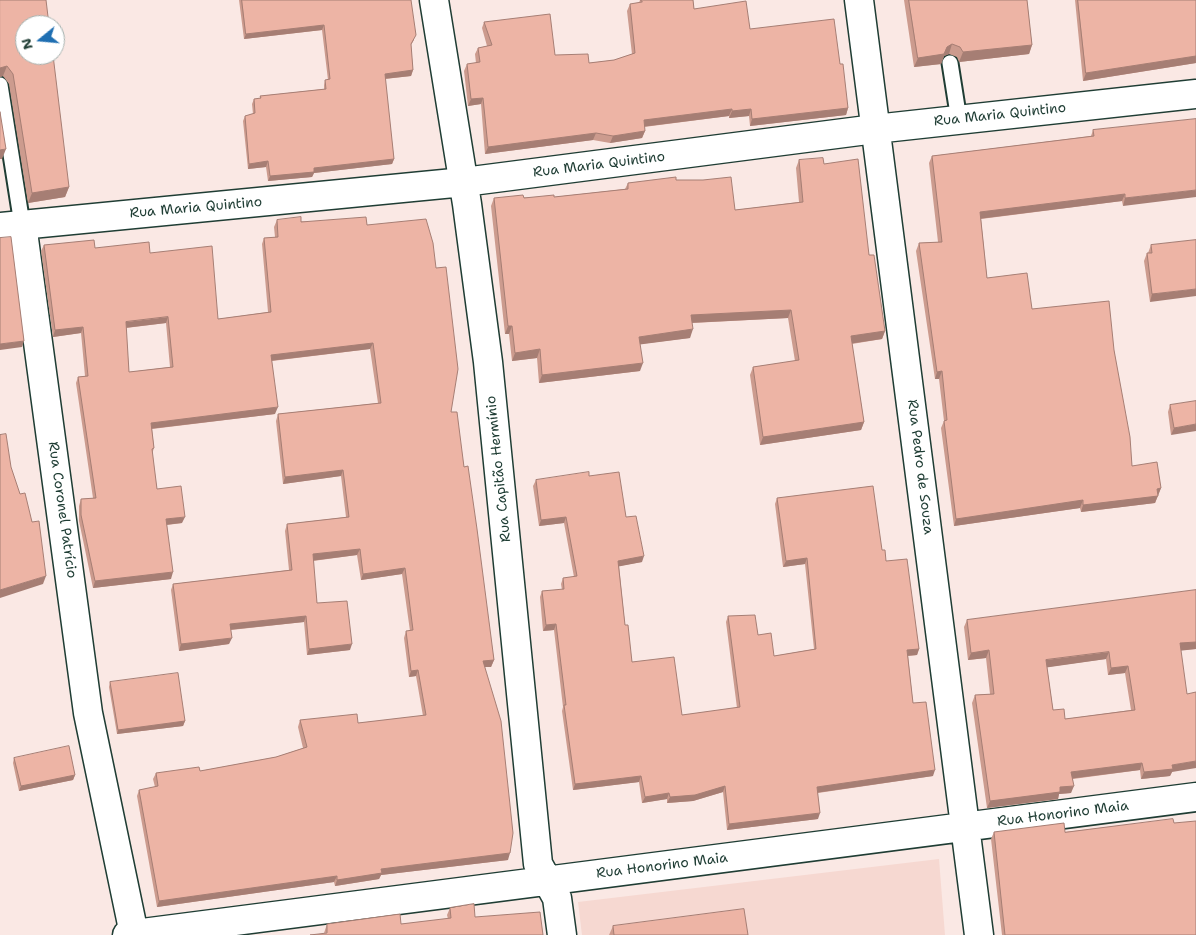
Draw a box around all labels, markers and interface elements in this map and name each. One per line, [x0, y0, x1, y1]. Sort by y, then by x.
north arrow [15, 15, 65, 65]
text: N [16, 36, 37, 52]
street label: Rua Maria Quintino [933, 100, 1067, 130]
street label: Rua Maria Quintino [532, 149, 666, 181]
street label: Rua Maria Quintino [129, 194, 263, 222]
street label: Rua Capitão Hermínio [483, 395, 515, 543]
street label: Rua Pedro de Souza [903, 398, 937, 536]
street label: Rua Coronel Patrício [44, 441, 80, 579]
street label: Rua Honorino Maia [996, 798, 1130, 830]
street label: Rua Honorino Maia [595, 850, 729, 882]

